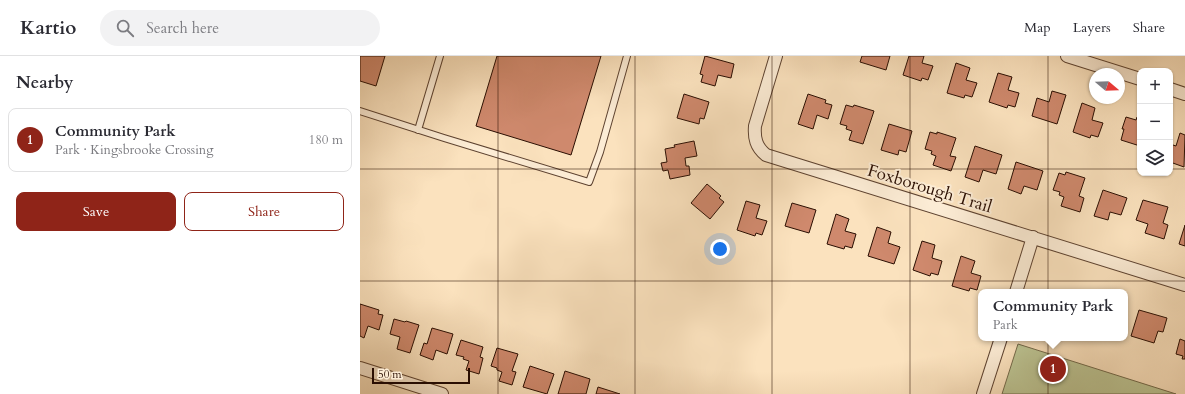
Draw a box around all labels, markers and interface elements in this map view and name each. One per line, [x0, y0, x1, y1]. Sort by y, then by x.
search box [100, 10, 380, 46]
text: Kartio [20, 15, 76, 41]
icon: search [114, 17, 136, 39]
text: Search here [146, 18, 219, 38]
text: Map [1024, 18, 1051, 37]
text: Layers [1073, 18, 1111, 37]
text: Share [1133, 18, 1165, 37]
north arrow [1089, 68, 1125, 104]
map controls [1137, 68, 1173, 176]
button: + [1137, 68, 1173, 104]
text: Nearby [16, 71, 73, 94]
button: − [1137, 104, 1173, 140]
text: Community Park [55, 121, 176, 141]
text: 1 [27, 131, 33, 149]
text: 180 m [309, 131, 343, 149]
button: layers [1137, 140, 1173, 176]
text: Park · Kingsbrooke Crossing [55, 141, 214, 159]
street label: Foxborough Trail [865, 159, 995, 219]
button: Save [16, 192, 176, 231]
button: Share [184, 192, 344, 231]
your location [710, 239, 730, 259]
popup [978, 289, 1128, 341]
text: Community Park [993, 296, 1113, 316]
text: Park [993, 316, 1018, 334]
pin: 1 [1040, 354, 1066, 384]
scale bar [372, 366, 470, 385]
text: 50 m [378, 367, 402, 382]

